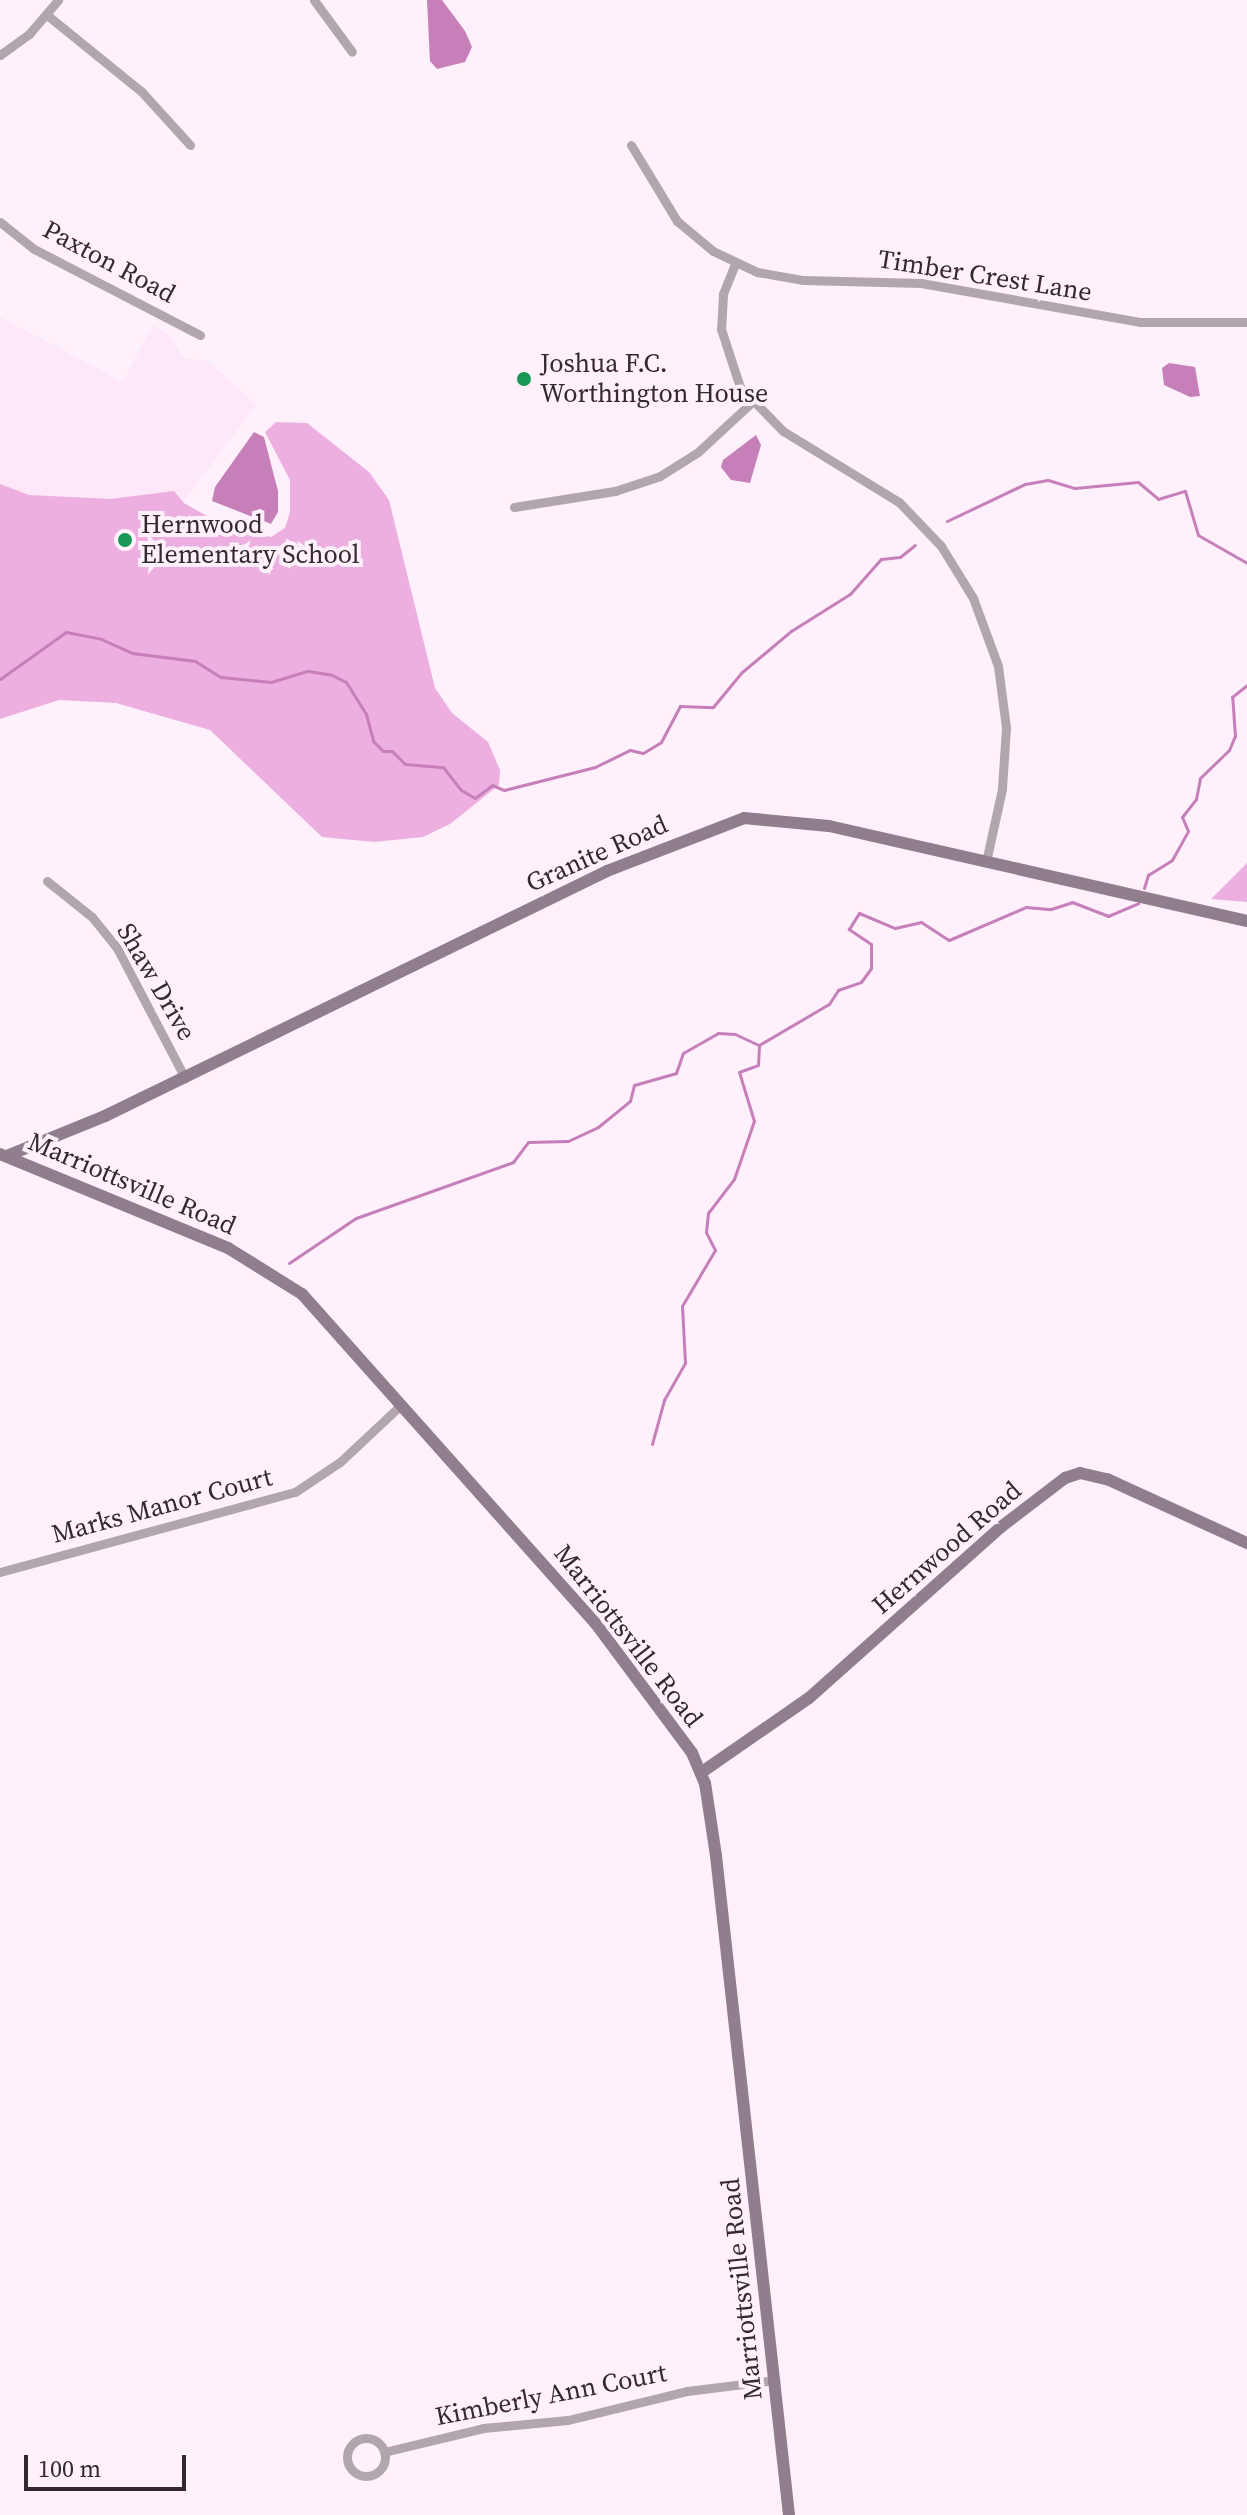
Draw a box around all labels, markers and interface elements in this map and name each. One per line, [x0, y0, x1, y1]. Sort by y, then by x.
street label: Paxton Road [37, 214, 181, 310]
street label: Timber Crest Lane [876, 244, 1094, 308]
place label: Joshua F.C. Worthington House [540, 348, 768, 410]
marker: Joshua F.C. Worthington House [515, 370, 533, 388]
place label: Hernwood Elementary School [141, 509, 360, 570]
marker: Hernwood Elementary School [116, 531, 134, 549]
street label: Granite Road [521, 809, 673, 899]
street label: Shaw Drive [110, 918, 202, 1046]
street label: Marriottsville Road [23, 1126, 241, 1242]
street label: Marks Manor Court [48, 1462, 276, 1550]
street label: Hernwood Road [866, 1475, 1028, 1621]
street label: Marriottsville Road [547, 1539, 709, 1733]
street label: Marriottsville Road [715, 2177, 769, 2401]
street label: Kimberly Ann Court [433, 2357, 669, 2433]
scale bar [28, 2439, 190, 2489]
text: 100 m [38, 2452, 101, 2485]

